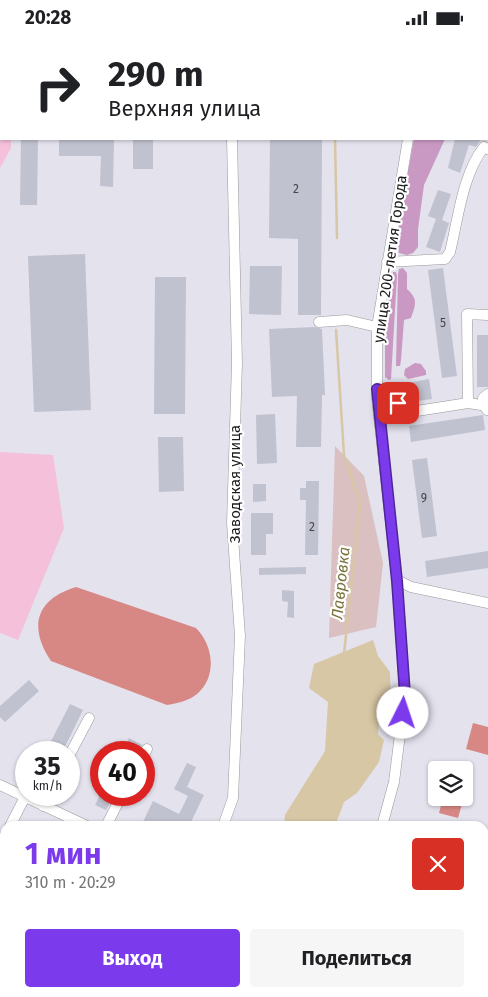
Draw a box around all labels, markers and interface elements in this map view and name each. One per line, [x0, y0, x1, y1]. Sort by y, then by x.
text: 20:28 [25, 6, 71, 29]
text: 290 m [108, 53, 204, 95]
icon: right [25, 55, 90, 120]
text: Верхняя улица [108, 95, 261, 122]
street label: улица 200-летия Города [369, 174, 411, 344]
house number: 2 [293, 182, 299, 196]
house number: 5 [440, 316, 446, 330]
pin [377, 382, 419, 424]
icon: arrive [384, 389, 412, 417]
street label: Заводская улица [226, 425, 244, 543]
house number: 9 [421, 491, 427, 505]
house number: 2 [309, 520, 315, 534]
water label: Лавровка [327, 546, 354, 621]
position arrow [376, 686, 428, 738]
speed limit sign: 40 [90, 741, 155, 806]
text: 35 [34, 752, 61, 782]
map controls [428, 761, 473, 806]
button: layers [428, 761, 473, 806]
text: km/h [33, 779, 62, 793]
text: 1 мин [25, 836, 102, 872]
button: close [412, 838, 464, 890]
text: 310 m · 20:29 [25, 873, 116, 892]
button: Выход [25, 929, 240, 987]
button: Поделиться [250, 929, 464, 987]

